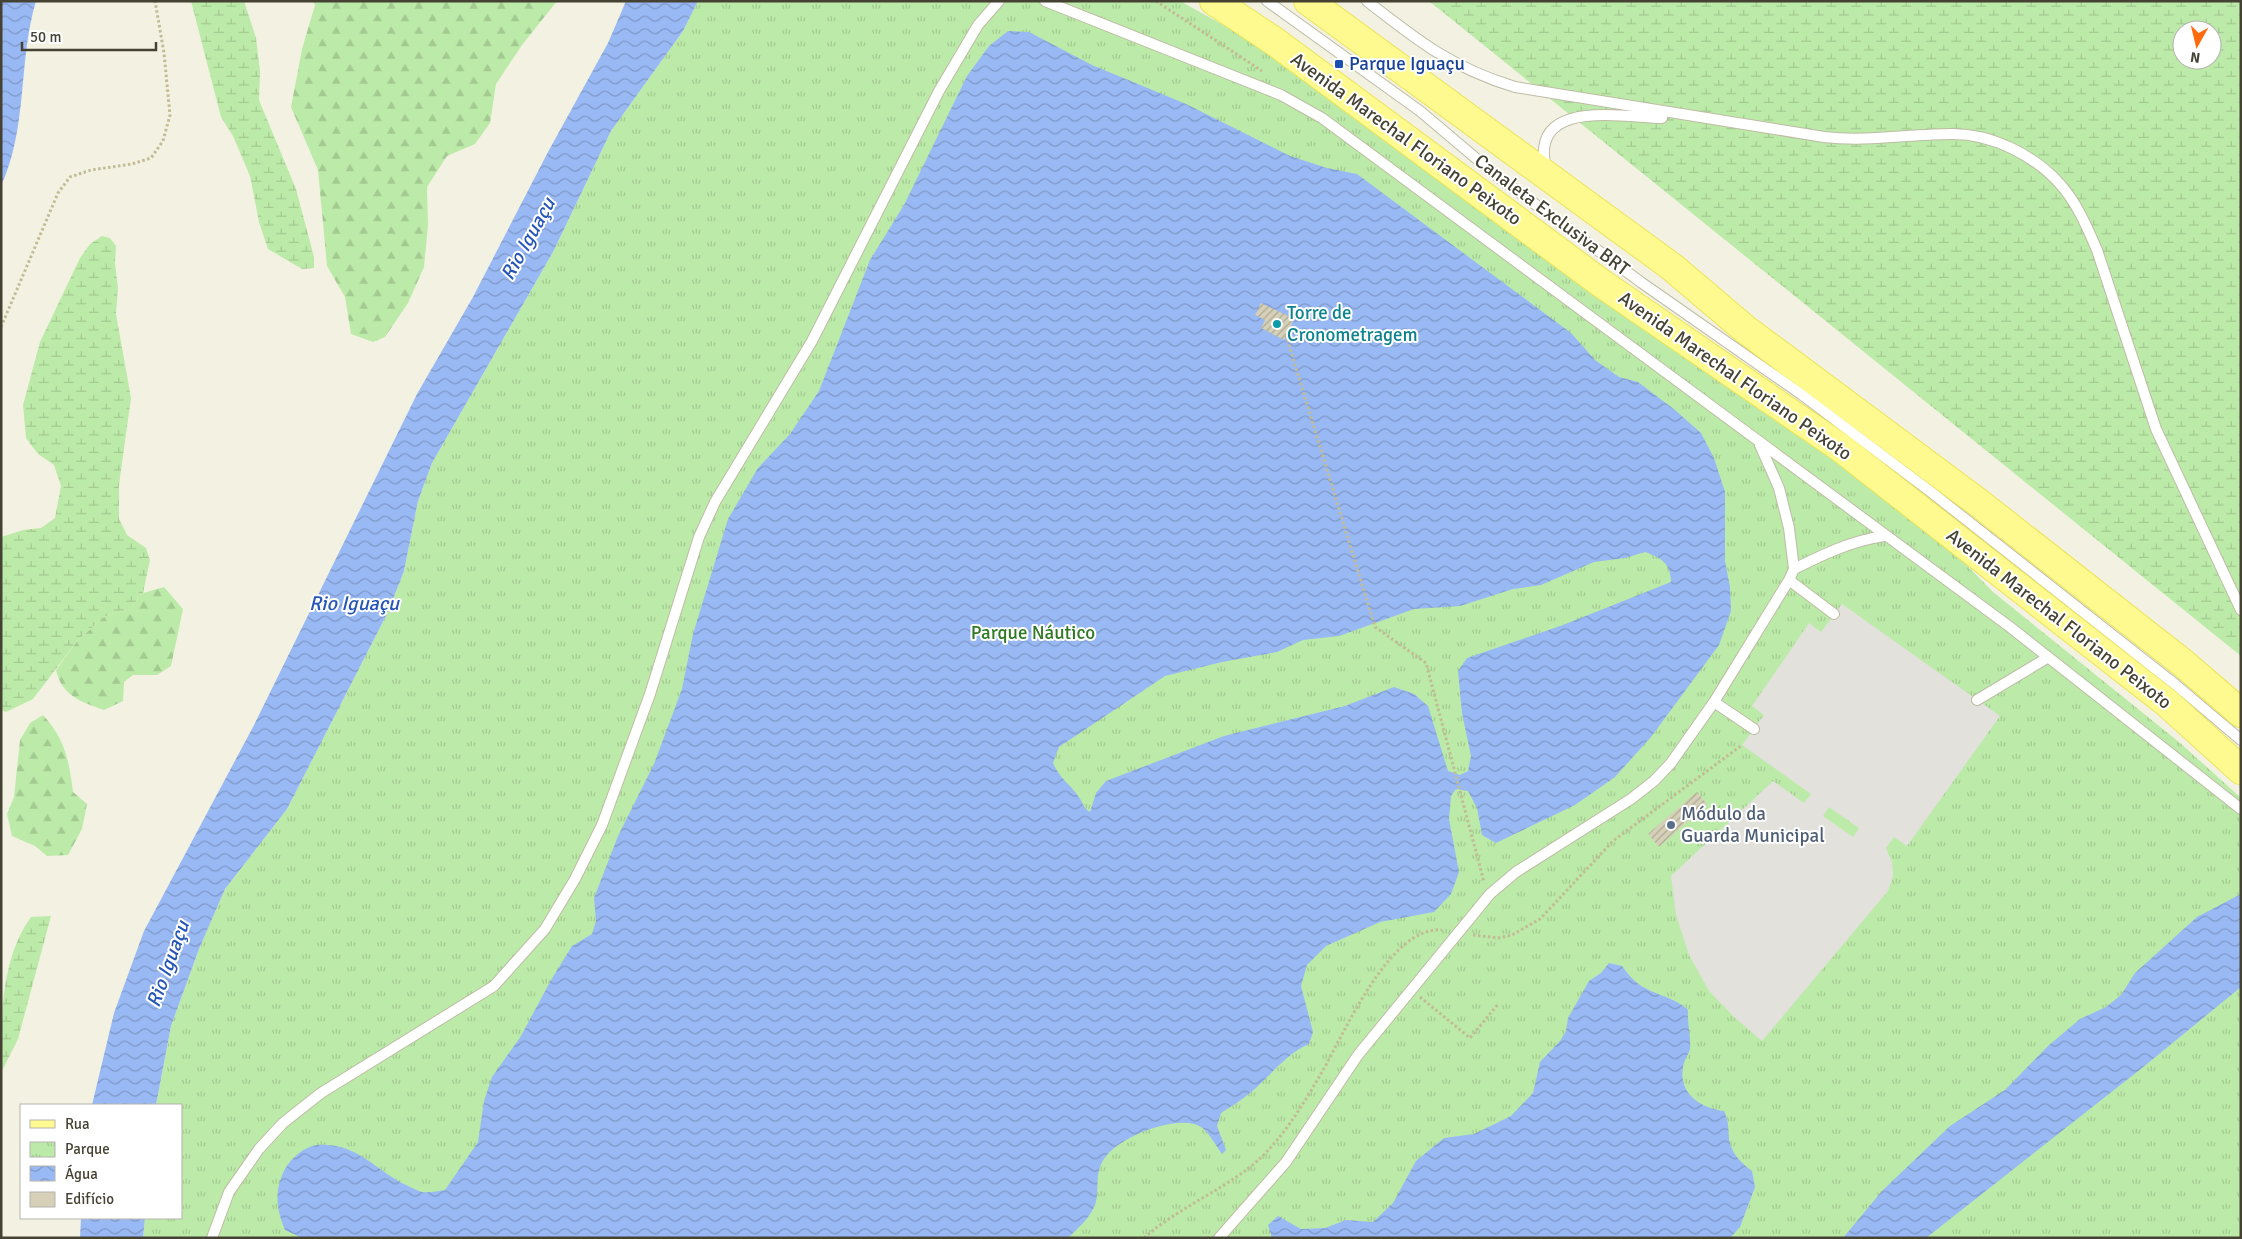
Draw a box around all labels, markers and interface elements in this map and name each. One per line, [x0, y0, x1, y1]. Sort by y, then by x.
scale bar [22, 20, 156, 52]
north arrow [2172, 20, 2222, 70]
text: 50 m [30, 28, 61, 46]
street label: Avenida Marechal Floriano Peixoto [1286, 47, 1526, 231]
text: N [2189, 48, 2201, 66]
place label: Parque Iguaçu [1349, 52, 1465, 76]
marker: Parque Iguaçu [1333, 58, 1345, 70]
street label: Canaleta Exclusiva BRT [1470, 149, 1635, 282]
water label: Rio Iguaçu [495, 193, 561, 284]
street label: Avenida Marechal Floriano Peixoto [1614, 286, 1856, 466]
place label: Torre de Cronometragem [1287, 301, 1418, 347]
marker: Torre de Cronometragem [1271, 318, 1283, 330]
street label: Avenida Marechal Floriano Peixoto [1942, 524, 2177, 715]
water label: Rio Iguaçu [309, 591, 400, 616]
park label: Parque Náutico [971, 621, 1095, 645]
place label: Módulo da Guarda Municipal [1681, 802, 1825, 848]
marker: Módulo da Guarda Municipal [1665, 819, 1677, 831]
water label: Rio Iguaçu [141, 916, 196, 1011]
legend [20, 1104, 182, 1219]
text: Rua [65, 1115, 90, 1133]
text: Parque [65, 1140, 110, 1158]
text: Água [65, 1164, 98, 1183]
text: Edifício [65, 1190, 114, 1208]

